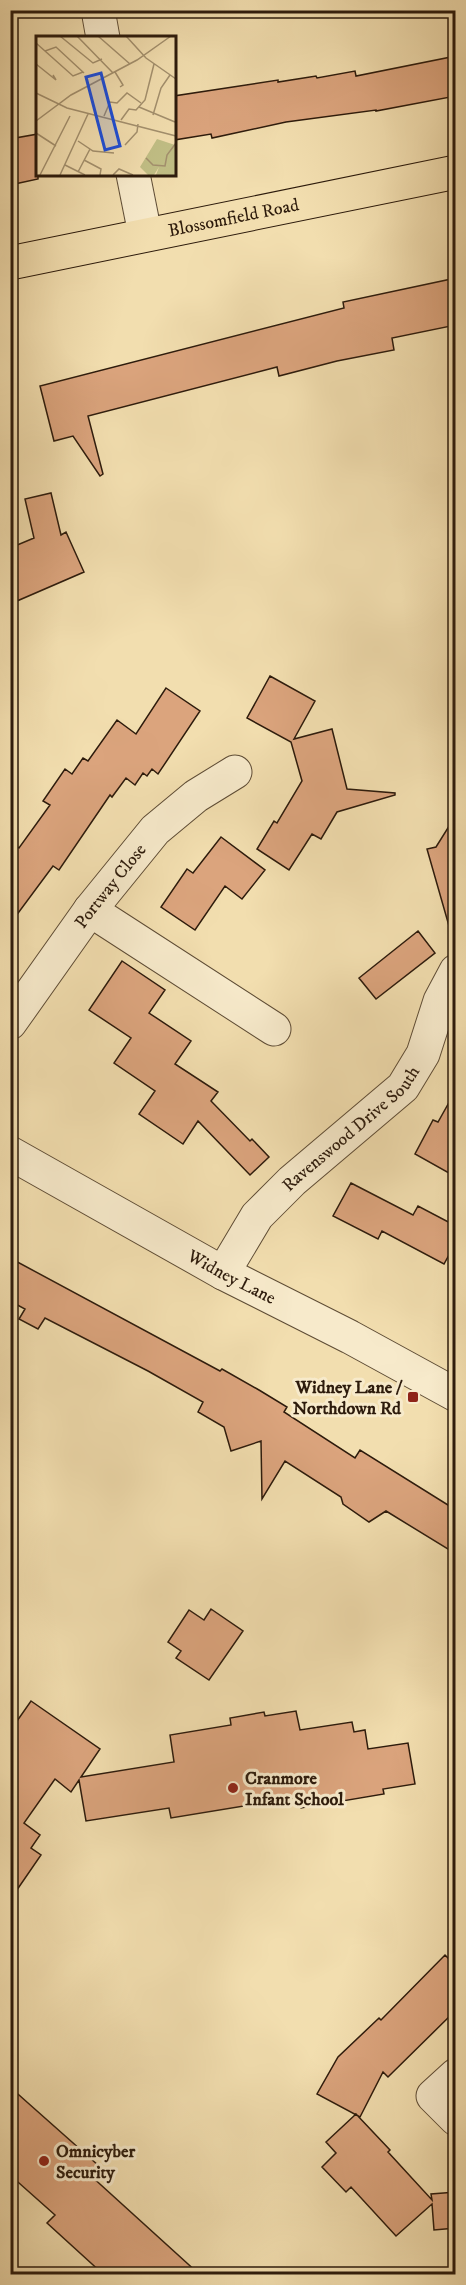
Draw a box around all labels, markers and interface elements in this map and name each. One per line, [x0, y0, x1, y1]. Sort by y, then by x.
inset map [36, 36, 176, 176]
street label: Blossomfield Road [166, 194, 301, 242]
street label: Portway Close [71, 840, 151, 933]
street label: Ravenswood Drive South [278, 1062, 425, 1197]
street label: Widney Lane [182, 1245, 279, 1310]
place label: Widney Lane / Northdown Rd [293, 1377, 403, 1420]
marker: Widney Lane / Northdown Rd [406, 1390, 420, 1404]
place label: Cranmore Infant School [245, 1768, 344, 1811]
marker: Cranmore Infant School [226, 1781, 240, 1795]
place label: Omnicyber Security [56, 2141, 136, 2184]
marker: Omnicyber Security [37, 2154, 51, 2168]

